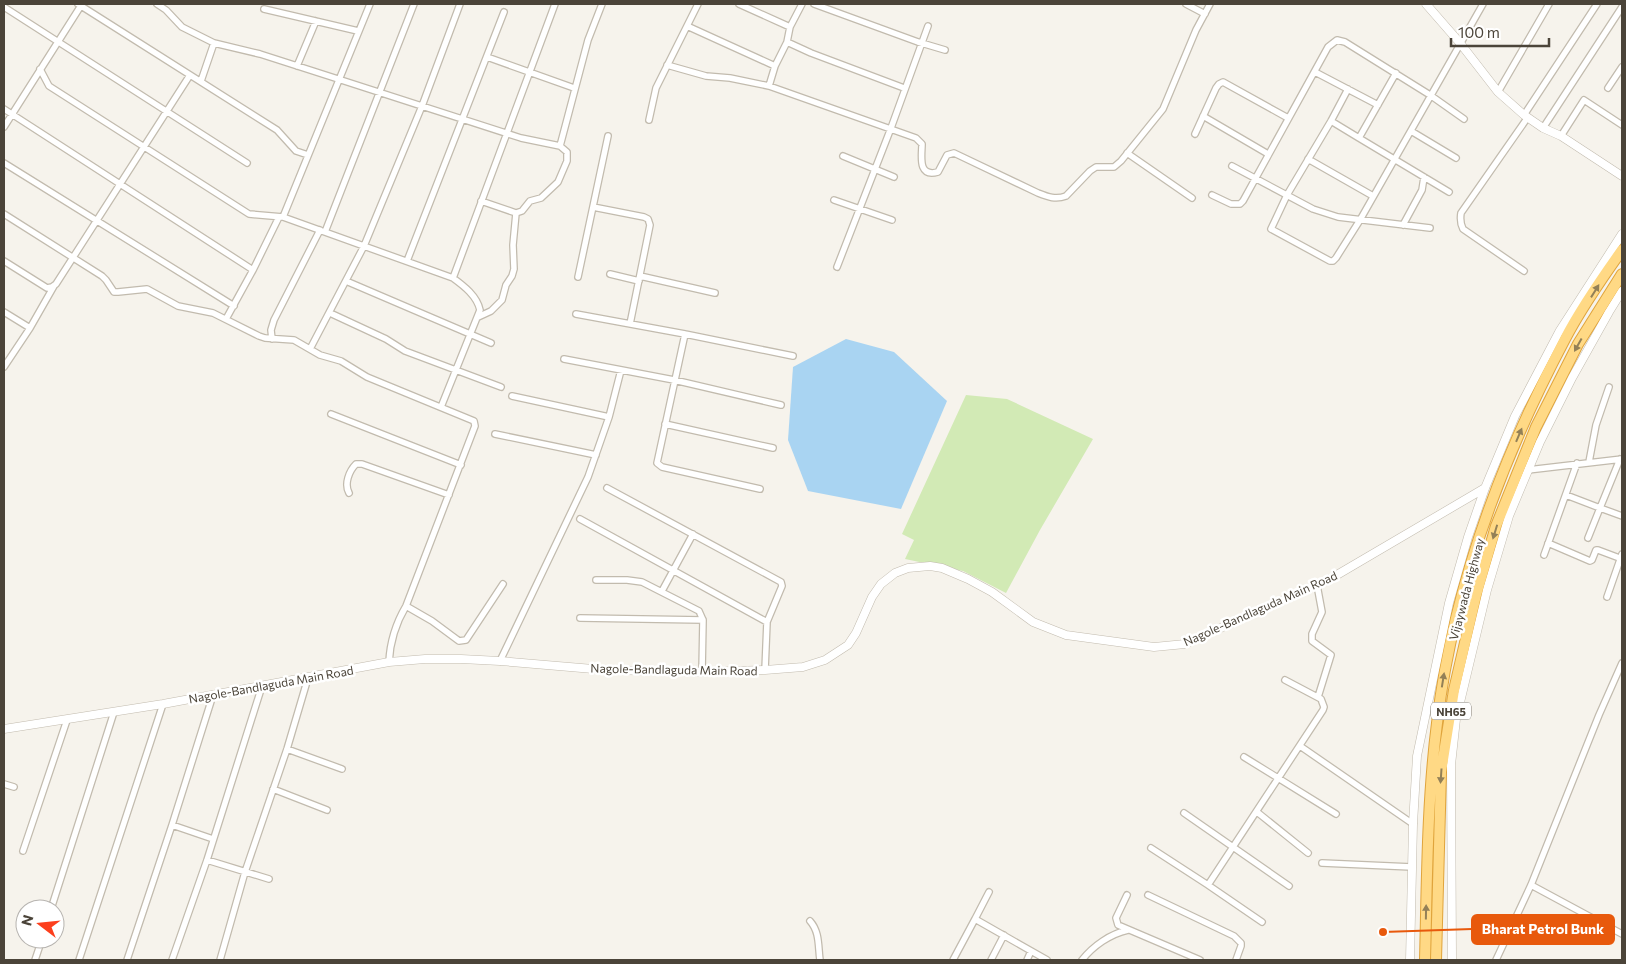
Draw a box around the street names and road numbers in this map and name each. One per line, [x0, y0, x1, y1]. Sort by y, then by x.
street label: Vijaywada Highway [1446, 536, 1486, 642]
street label: Nagole-Bandlaguda Main Road [1181, 568, 1339, 648]
street label: Nagole-Bandlaguda Main Road [590, 661, 758, 677]
street label: Nagole-Bandlaguda Main Road [187, 663, 355, 705]
road number: NH65 [1431, 702, 1471, 719]

